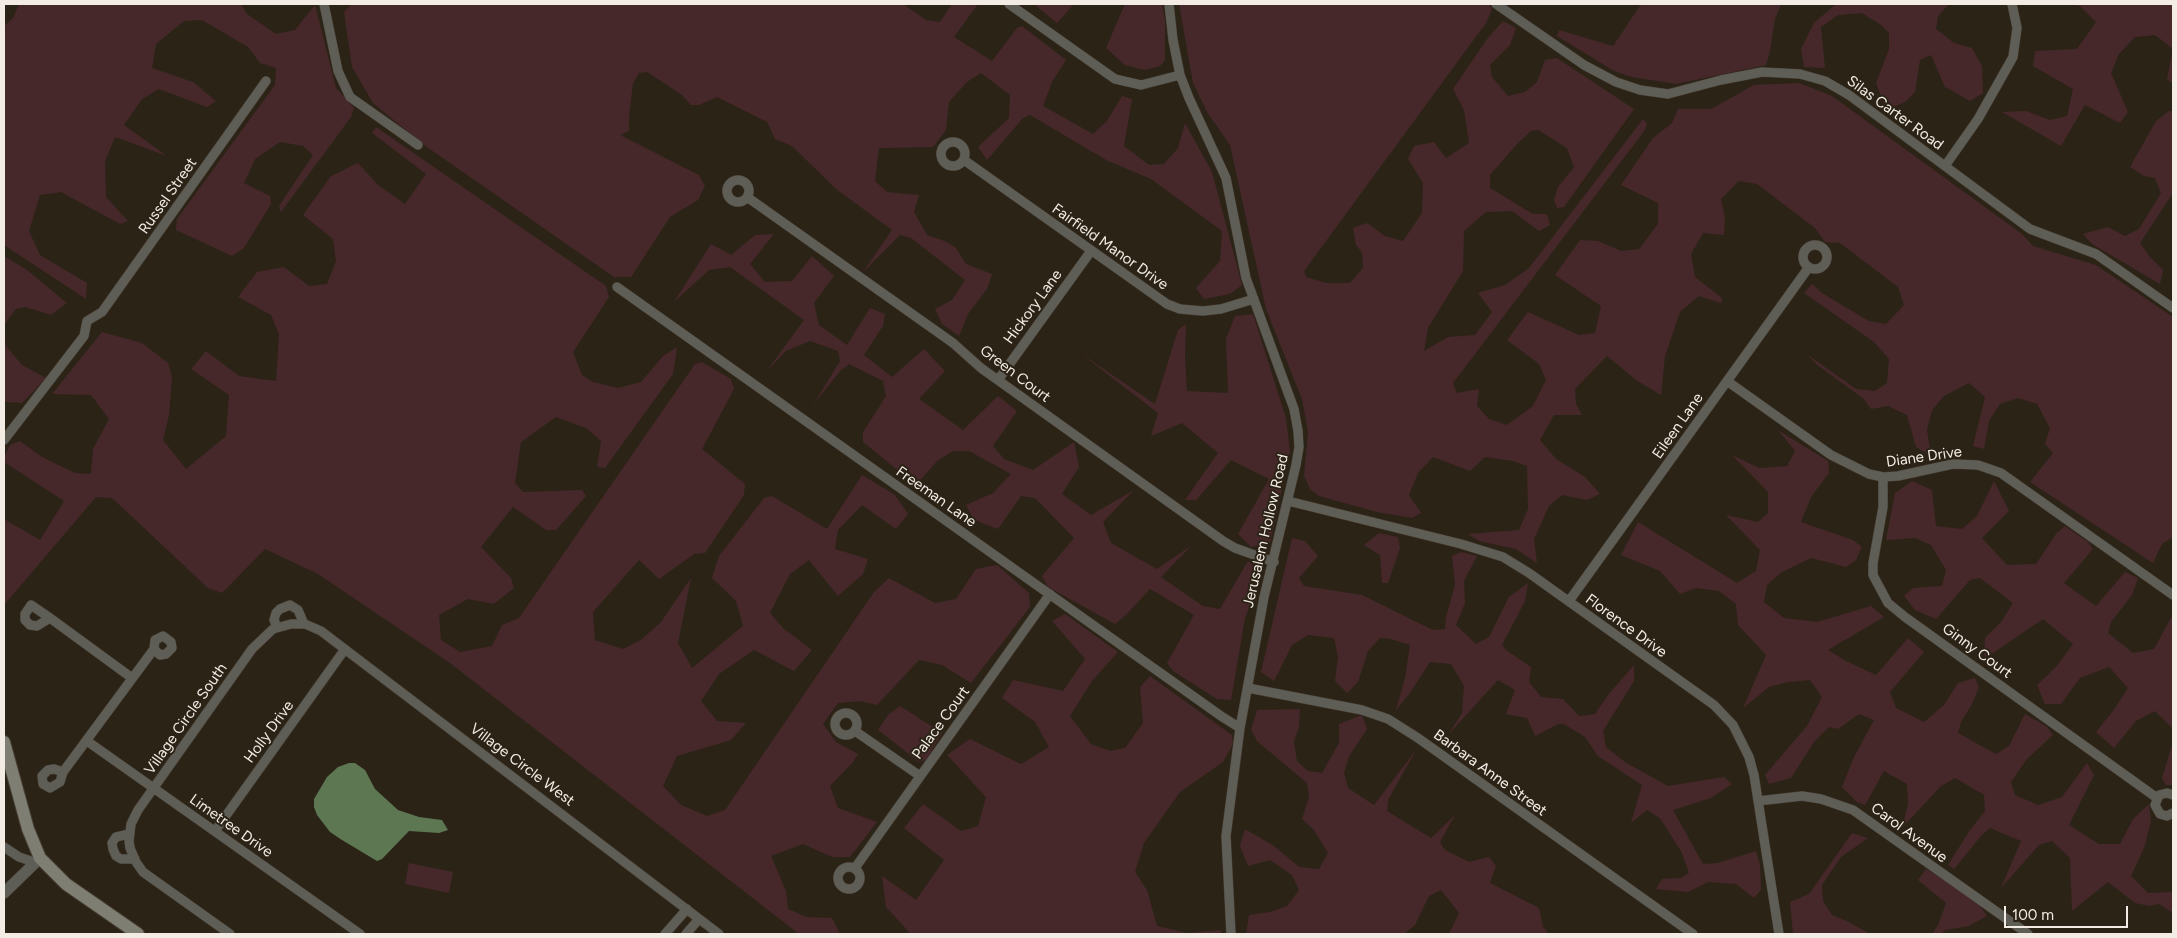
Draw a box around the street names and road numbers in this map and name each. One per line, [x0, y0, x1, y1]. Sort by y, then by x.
street label: Silas Carter Road [1843, 72, 1947, 154]
street label: Russel Street [135, 154, 201, 238]
street label: Fairfield Manor Drive [1048, 200, 1172, 294]
street label: Hickory Lane [1000, 266, 1066, 348]
street label: Green Court [976, 342, 1054, 406]
street label: Eileen Lane [1649, 390, 1707, 462]
street label: Diane Drive [1885, 443, 1963, 471]
street label: Jerusalem Hollow Road [1240, 452, 1292, 610]
street label: Freeman Lane [892, 463, 980, 531]
street label: Florence Drive [1582, 590, 1670, 662]
street label: Ginny Court [1939, 620, 2015, 682]
street label: Village Circle South [141, 660, 231, 778]
street label: Palace Court [909, 683, 973, 763]
street label: Holly Drive [240, 697, 298, 767]
street label: Village Circle West [466, 720, 578, 810]
street label: Barbara Anne Street [1430, 726, 1550, 820]
street label: Limetree Drive [186, 791, 276, 861]
street label: Carol Avenue [1867, 799, 1951, 867]

